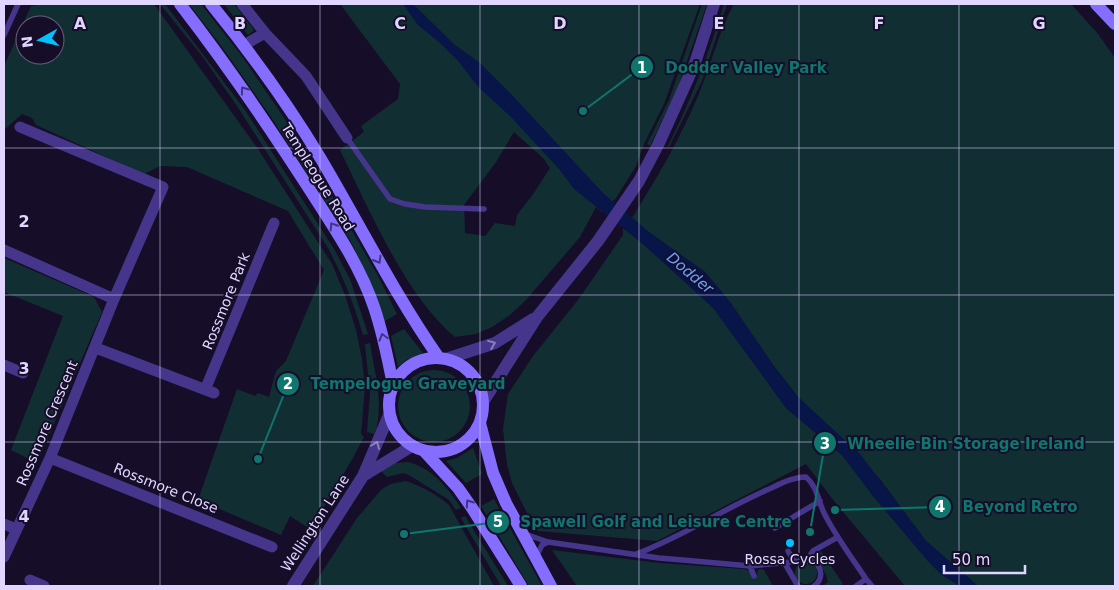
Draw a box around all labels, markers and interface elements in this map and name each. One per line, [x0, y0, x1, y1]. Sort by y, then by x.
text: A [74, 14, 87, 33]
text: B [234, 14, 246, 33]
text: C [394, 14, 406, 33]
text: D [553, 14, 567, 33]
text: E [714, 14, 724, 33]
text: F [874, 14, 884, 33]
text: G [1032, 14, 1046, 33]
north arrow [15, 15, 65, 65]
text: N [18, 35, 36, 49]
callout: Dodder Valley Park [630, 52, 836, 82]
text: 1 [637, 59, 647, 77]
text: Dodder Valley Park [665, 59, 828, 77]
one-way arrow [241, 86, 250, 96]
street label: Templeogue Road [278, 119, 358, 234]
text: 2 [18, 212, 30, 231]
one-way arrow [329, 223, 339, 232]
water label: Dodder [663, 248, 718, 298]
street label: Rossmore Park [199, 249, 253, 352]
one-way arrow [372, 255, 382, 264]
one-way arrow [378, 333, 389, 342]
one-way arrow [487, 339, 496, 350]
street label: Rossmore Crescent [13, 357, 81, 488]
text: 3 [18, 359, 30, 378]
callout: Tempelogue Graveyard [276, 369, 516, 399]
text: 2 [283, 375, 293, 393]
text: Tempelogue Graveyard [310, 375, 506, 393]
callout: Wheelie Bin Storage Ireland [813, 428, 1095, 458]
text: 3 [820, 435, 830, 453]
text: Wheelie Bin Storage Ireland [847, 435, 1085, 453]
one-way arrow [370, 441, 381, 450]
street label: Rossmore Close [111, 460, 221, 516]
street label: Wellington Lane [278, 472, 352, 574]
callout: Beyond Retro [927, 492, 1087, 522]
text: 4 [935, 498, 945, 516]
text: Beyond Retro [963, 498, 1077, 516]
one-way arrow [466, 499, 475, 509]
text: 4 [18, 507, 30, 526]
callout: Spawell Golf and Leisure Centre [485, 507, 802, 537]
text: 5 [493, 513, 503, 531]
text: Spawell Golf and Leisure Centre [520, 513, 792, 531]
marker: Rossa Cycles [784, 537, 796, 549]
scale bar [944, 542, 1025, 574]
place label: Rossa Cycles [745, 551, 835, 567]
text: 50 m [952, 551, 990, 569]

